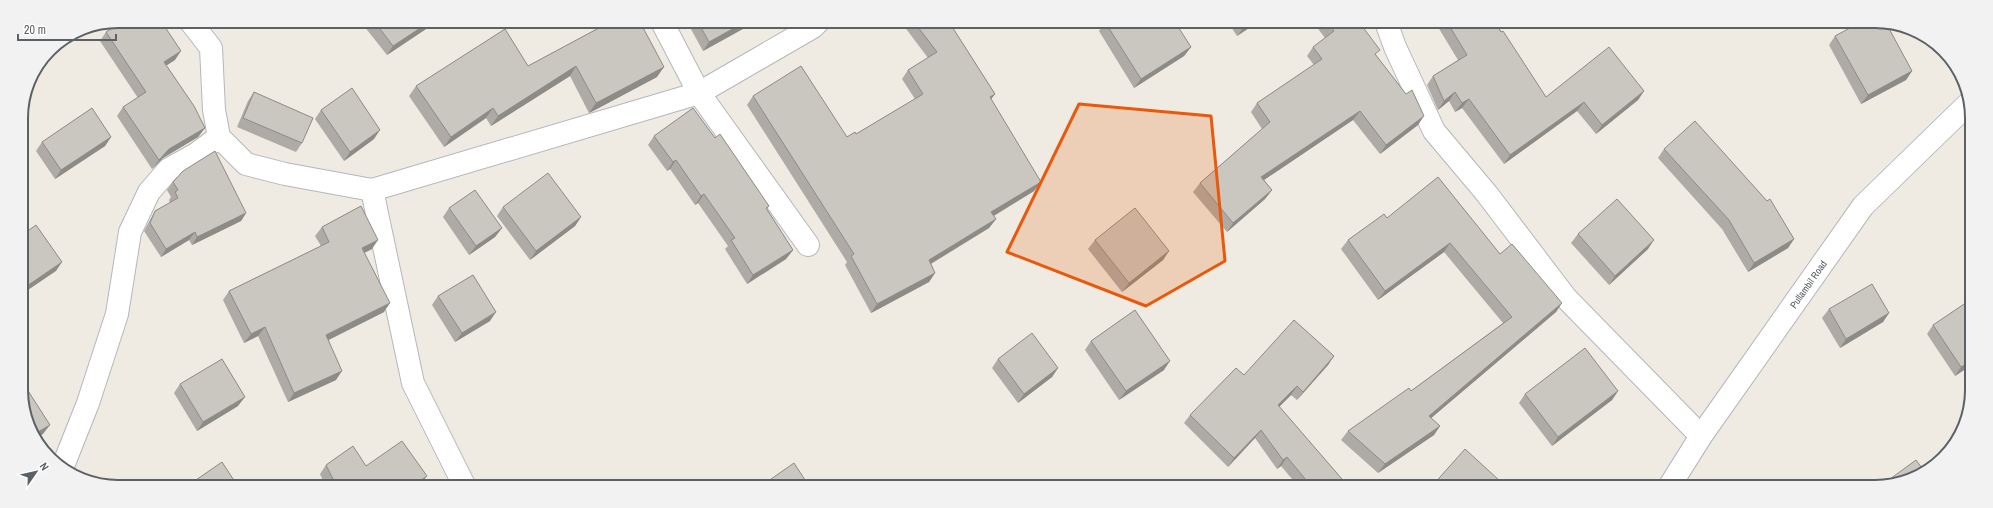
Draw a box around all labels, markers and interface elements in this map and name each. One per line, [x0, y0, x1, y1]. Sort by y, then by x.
scale bar [18, 16, 116, 42]
text: 20 m [24, 22, 46, 38]
street label: Pullambil Road [1787, 258, 1829, 311]
north arrow [16, 452, 56, 492]
text: N [37, 460, 52, 473]

